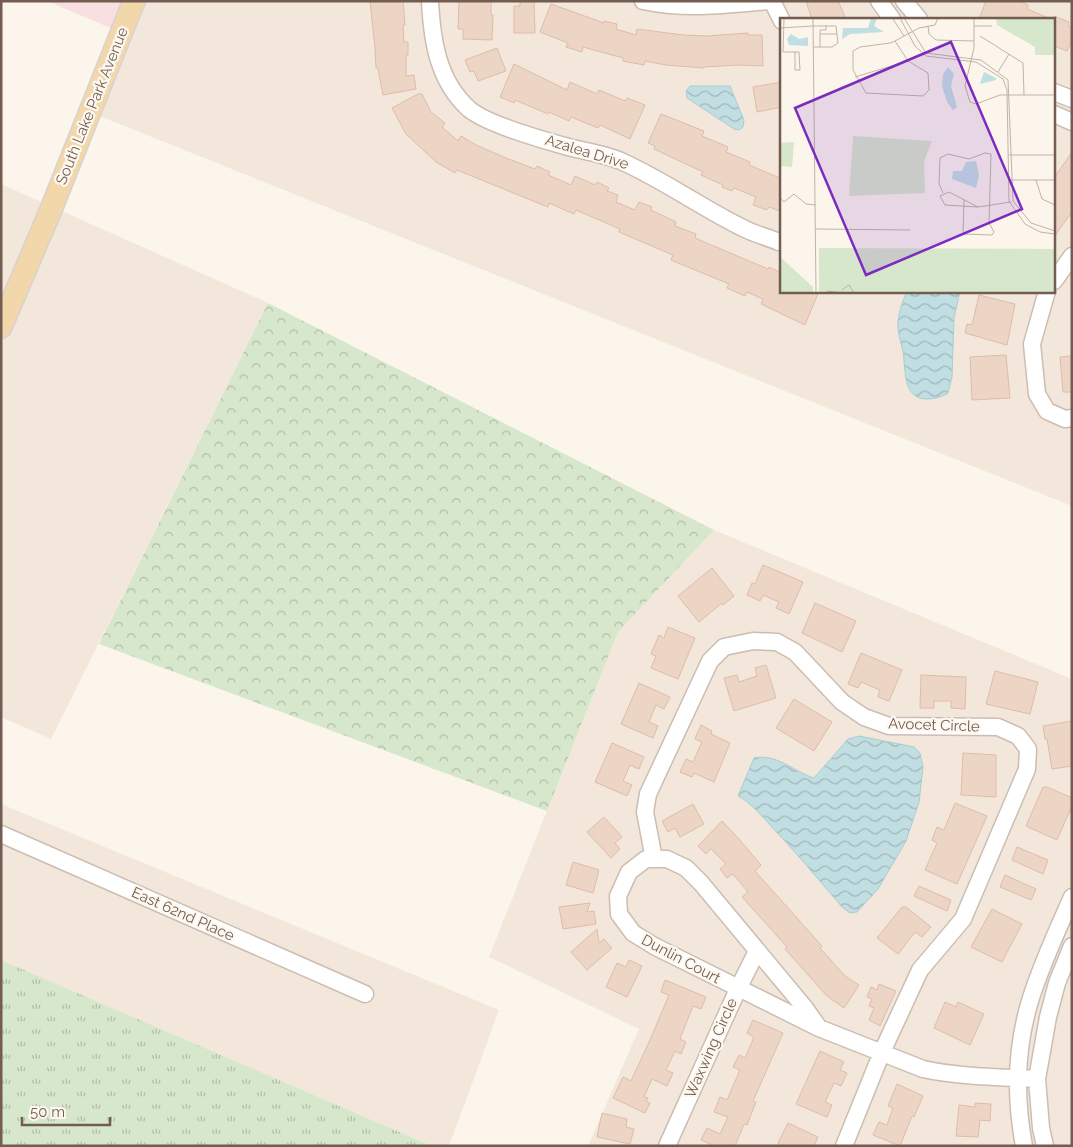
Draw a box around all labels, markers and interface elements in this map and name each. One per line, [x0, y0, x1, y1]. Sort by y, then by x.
inset map [780, 18, 1056, 292]
street label: South Lake Park Avenue [52, 24, 132, 187]
street label: Azalea Drive [543, 131, 631, 173]
street label: Avocet Circle [888, 714, 980, 736]
street label: East 62nd Place [129, 883, 237, 945]
street label: Dunlin Court [638, 931, 724, 987]
street label: Waxwing Circle [681, 995, 741, 1101]
scale bar [22, 1094, 110, 1126]
text: 50 m [30, 1103, 65, 1121]

